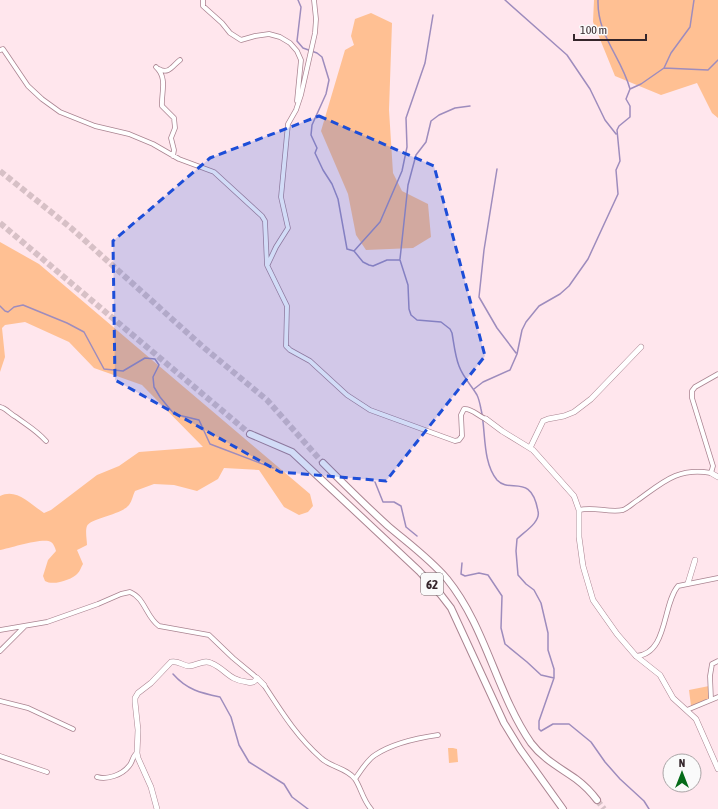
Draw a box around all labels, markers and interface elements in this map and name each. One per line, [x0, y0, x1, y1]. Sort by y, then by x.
scale bar [574, 16, 646, 42]
text: 100 m [580, 23, 607, 37]
road number: 62 [421, 573, 443, 595]
north arrow [662, 753, 702, 793]
text: N [679, 757, 685, 769]

